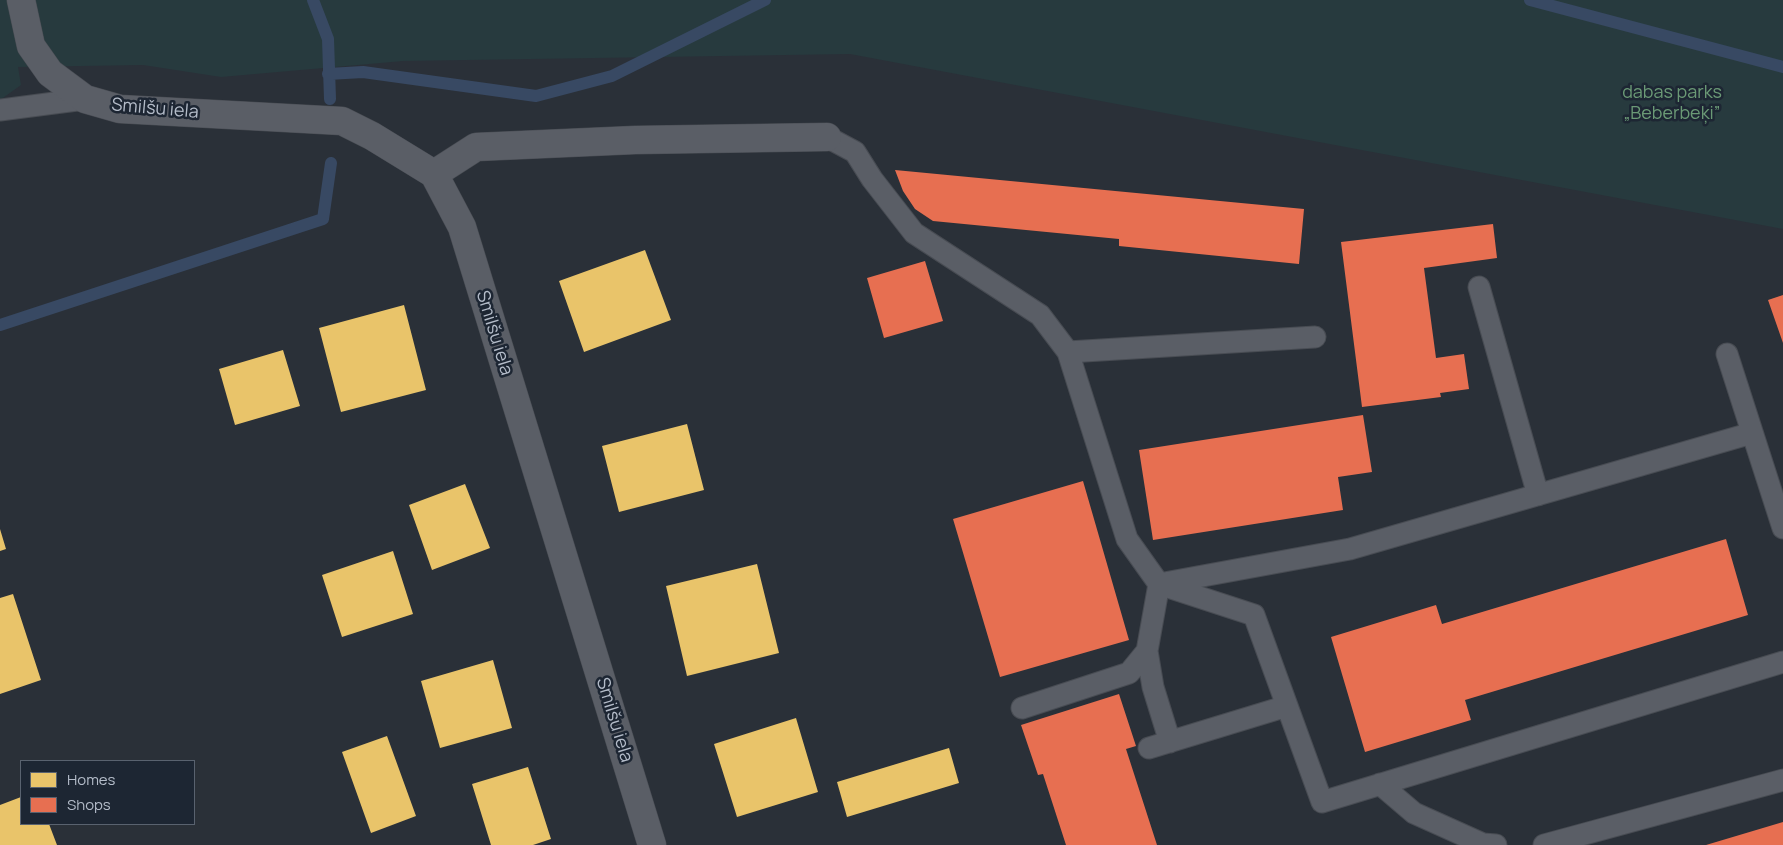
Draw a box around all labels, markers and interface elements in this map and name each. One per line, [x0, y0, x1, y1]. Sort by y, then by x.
park label: dabas parks „Beberbeķi” [1622, 82, 1722, 125]
street label: Smilšu iela [111, 94, 199, 124]
street label: Smilšu iela [471, 288, 517, 378]
street label: Smilšu iela [591, 675, 637, 765]
legend [20, 760, 195, 825]
text: Homes [67, 769, 115, 790]
text: Shops [67, 794, 111, 815]

